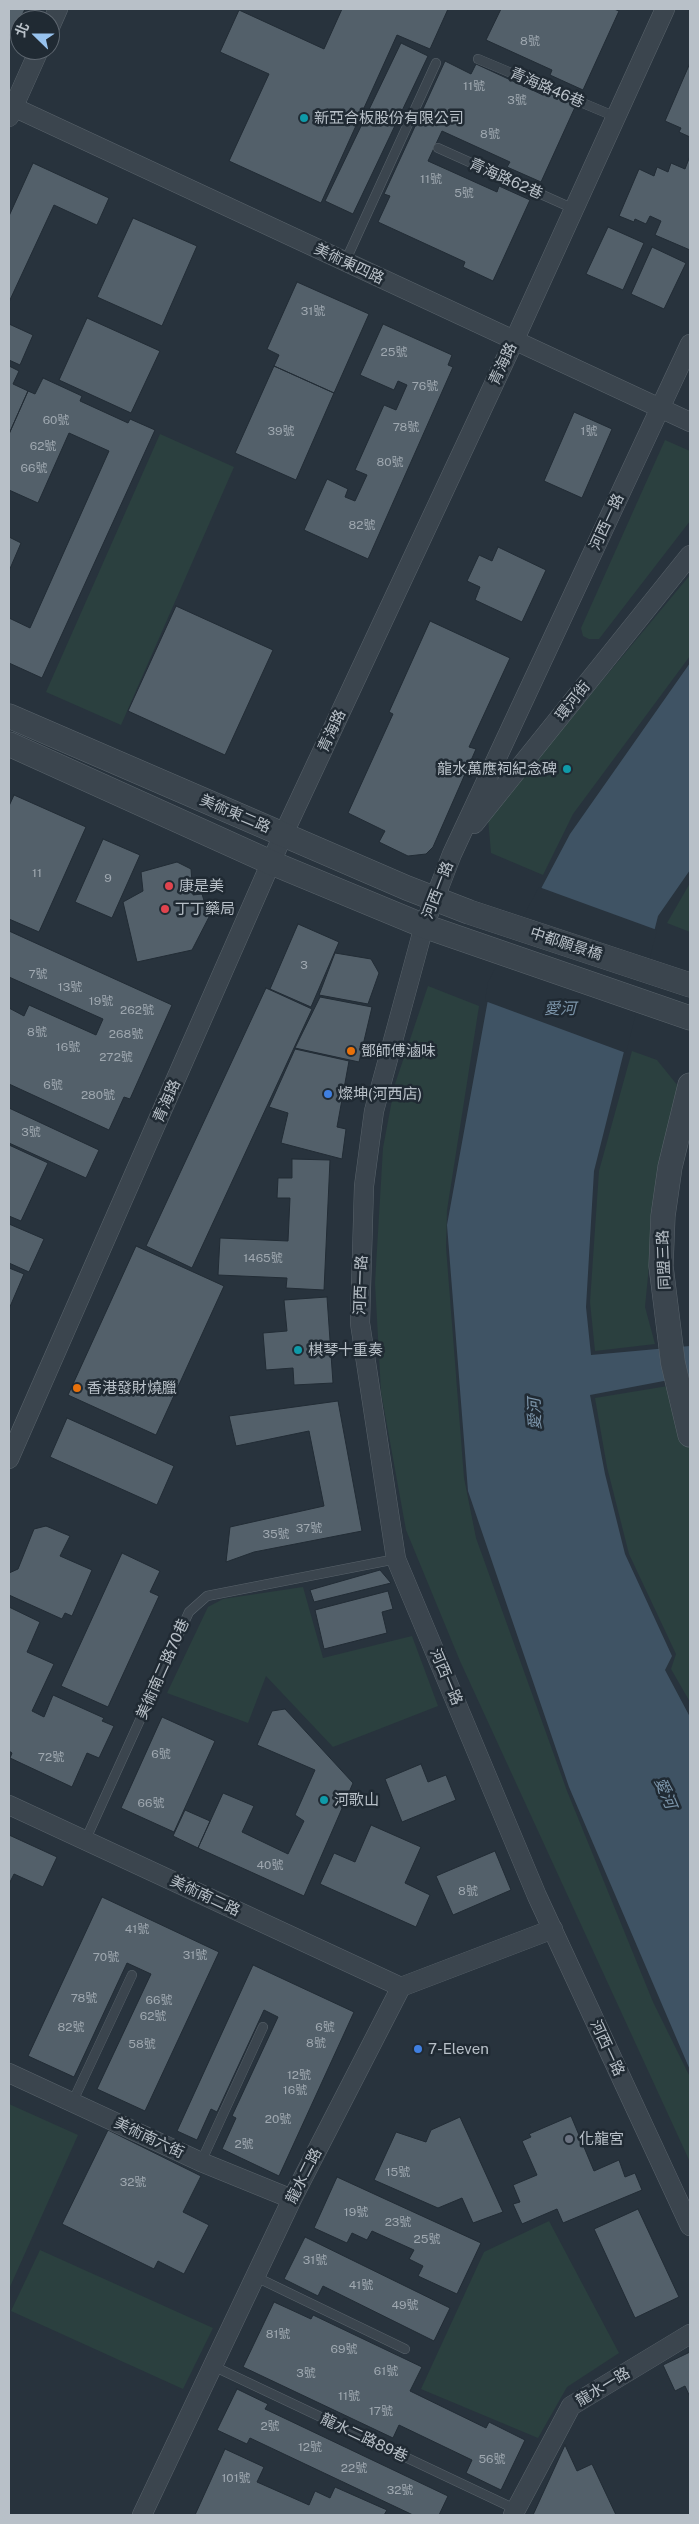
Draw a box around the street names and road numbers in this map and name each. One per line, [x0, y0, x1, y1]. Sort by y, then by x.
street label: 青海路46巷 [507, 64, 587, 112]
street label: 青海路62巷 [467, 155, 545, 203]
street label: 美術東四路 [311, 240, 387, 288]
street label: 青海路 [485, 340, 521, 388]
street label: 河西一路 [586, 491, 628, 553]
street label: 環河街 [552, 678, 594, 724]
street label: 青海路 [314, 707, 350, 755]
street label: 美術東二路 [197, 791, 273, 837]
street label: 河西一路 [419, 859, 457, 921]
street label: 中都願景橋 [528, 924, 604, 964]
street label: 青海路 [150, 1077, 184, 1125]
street label: 同盟三路 [654, 1230, 674, 1290]
street label: 河西一路 [351, 1255, 371, 1315]
street label: 美術南二路70巷 [133, 1616, 193, 1722]
street label: 河西一路 [426, 1646, 466, 1708]
street label: 美術南二路 [167, 1872, 243, 1920]
street label: 河西一路 [586, 2017, 628, 2079]
street label: 美術南六街 [111, 2114, 187, 2162]
street label: 龍水二路 [282, 2145, 326, 2207]
street label: 龍水一路 [573, 2364, 633, 2410]
street label: 龍水二路89巷 [318, 2410, 410, 2466]

